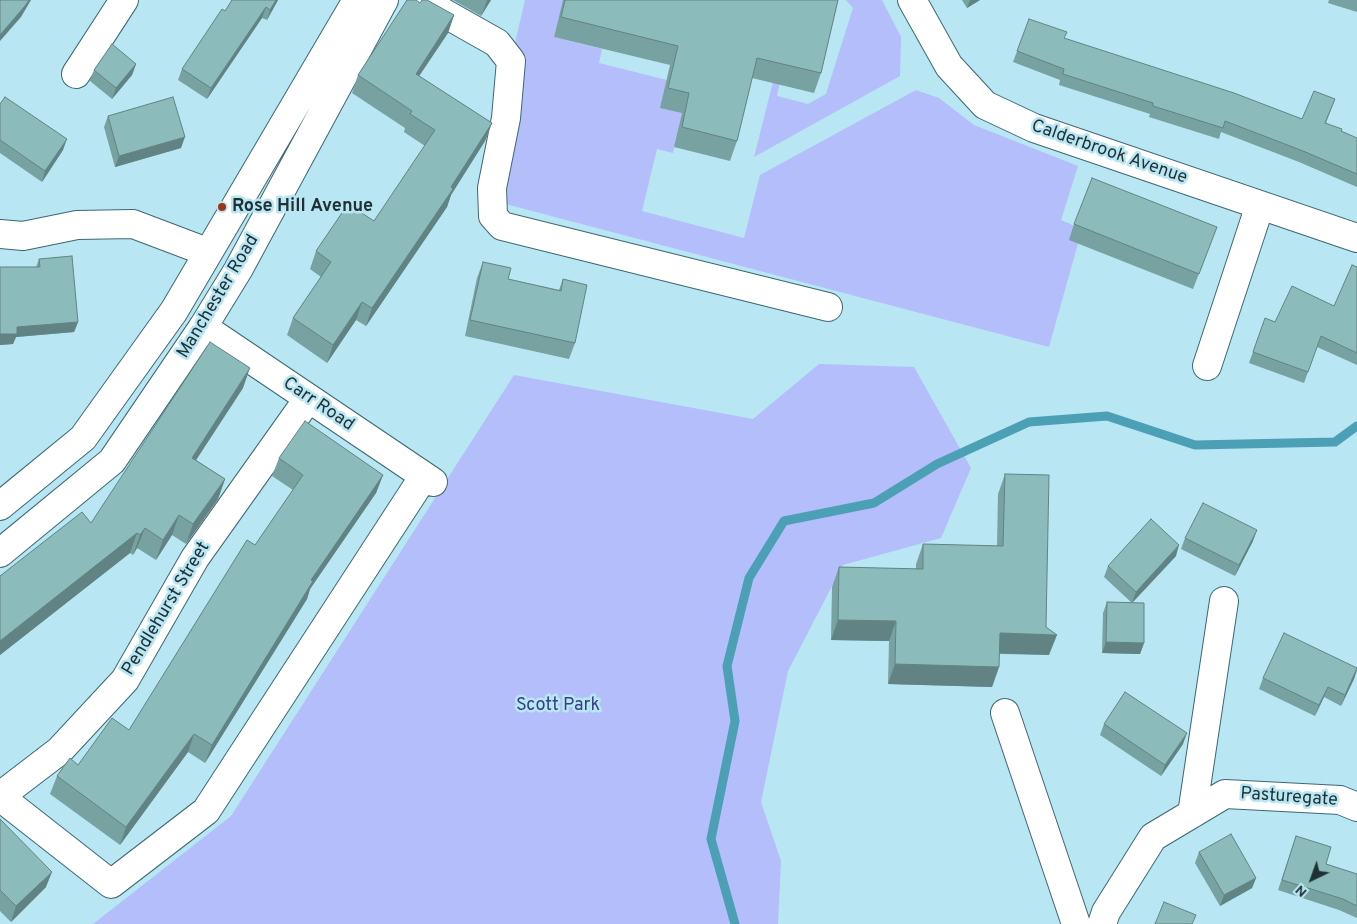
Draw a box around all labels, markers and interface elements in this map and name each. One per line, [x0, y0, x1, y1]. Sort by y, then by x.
street label: Calderbrook Avenue [1028, 116, 1190, 190]
place label: Rose Hill Avenue [232, 196, 373, 218]
marker: Rose Hill Avenue [216, 201, 228, 213]
street label: Manchester Road [174, 231, 264, 363]
street label: Carr Road [278, 373, 358, 437]
street label: Pendlehurst Street [119, 538, 215, 680]
park label: Scott Park [516, 695, 600, 717]
street label: Pasturegate [1240, 784, 1338, 812]
north arrow [1287, 854, 1337, 904]
text: N [1292, 881, 1311, 900]

